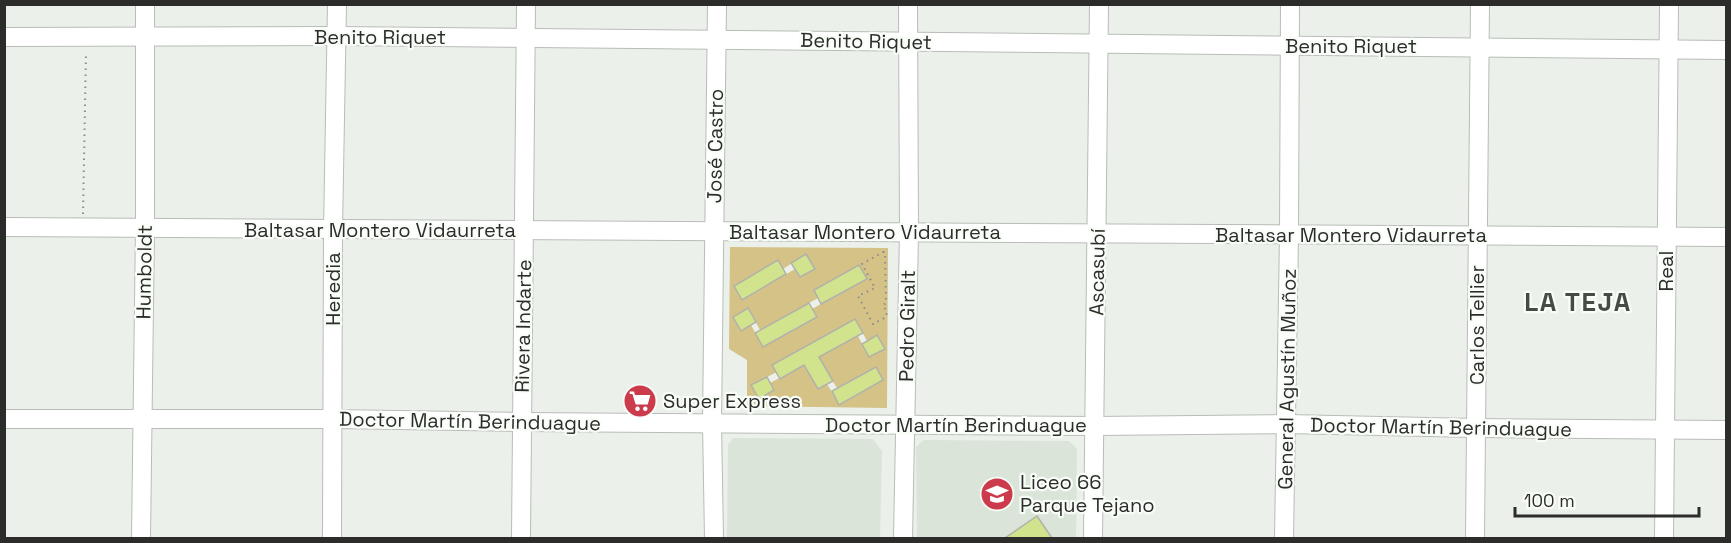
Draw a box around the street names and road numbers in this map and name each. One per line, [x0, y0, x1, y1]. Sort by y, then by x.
street label: Benito Riquet [314, 24, 446, 50]
street label: Benito Riquet [800, 27, 932, 55]
street label: Benito Riquet [1285, 33, 1417, 59]
street label: José Castro [701, 89, 729, 203]
street label: Baltasar Montero Vidaurreta [244, 217, 516, 243]
street label: Baltasar Montero Vidaurreta [729, 219, 1001, 245]
street label: Baltasar Montero Vidaurreta [1215, 222, 1487, 248]
street label: Humboldt [130, 224, 158, 320]
street label: Ascasubí [1083, 228, 1111, 316]
street label: Real [1653, 251, 1679, 291]
street label: Heredia [320, 252, 346, 326]
street label: Rivera Indarte [509, 259, 537, 393]
street label: Carlos Tellier [1464, 265, 1490, 385]
street label: General Agustín Muñoz [1272, 268, 1302, 490]
street label: Pedro Giralt [893, 270, 921, 382]
street label: Doctor Martín Berinduague [339, 406, 601, 436]
street label: Doctor Martín Berinduague [825, 412, 1087, 438]
street label: Doctor Martín Berinduague [1310, 412, 1572, 442]

